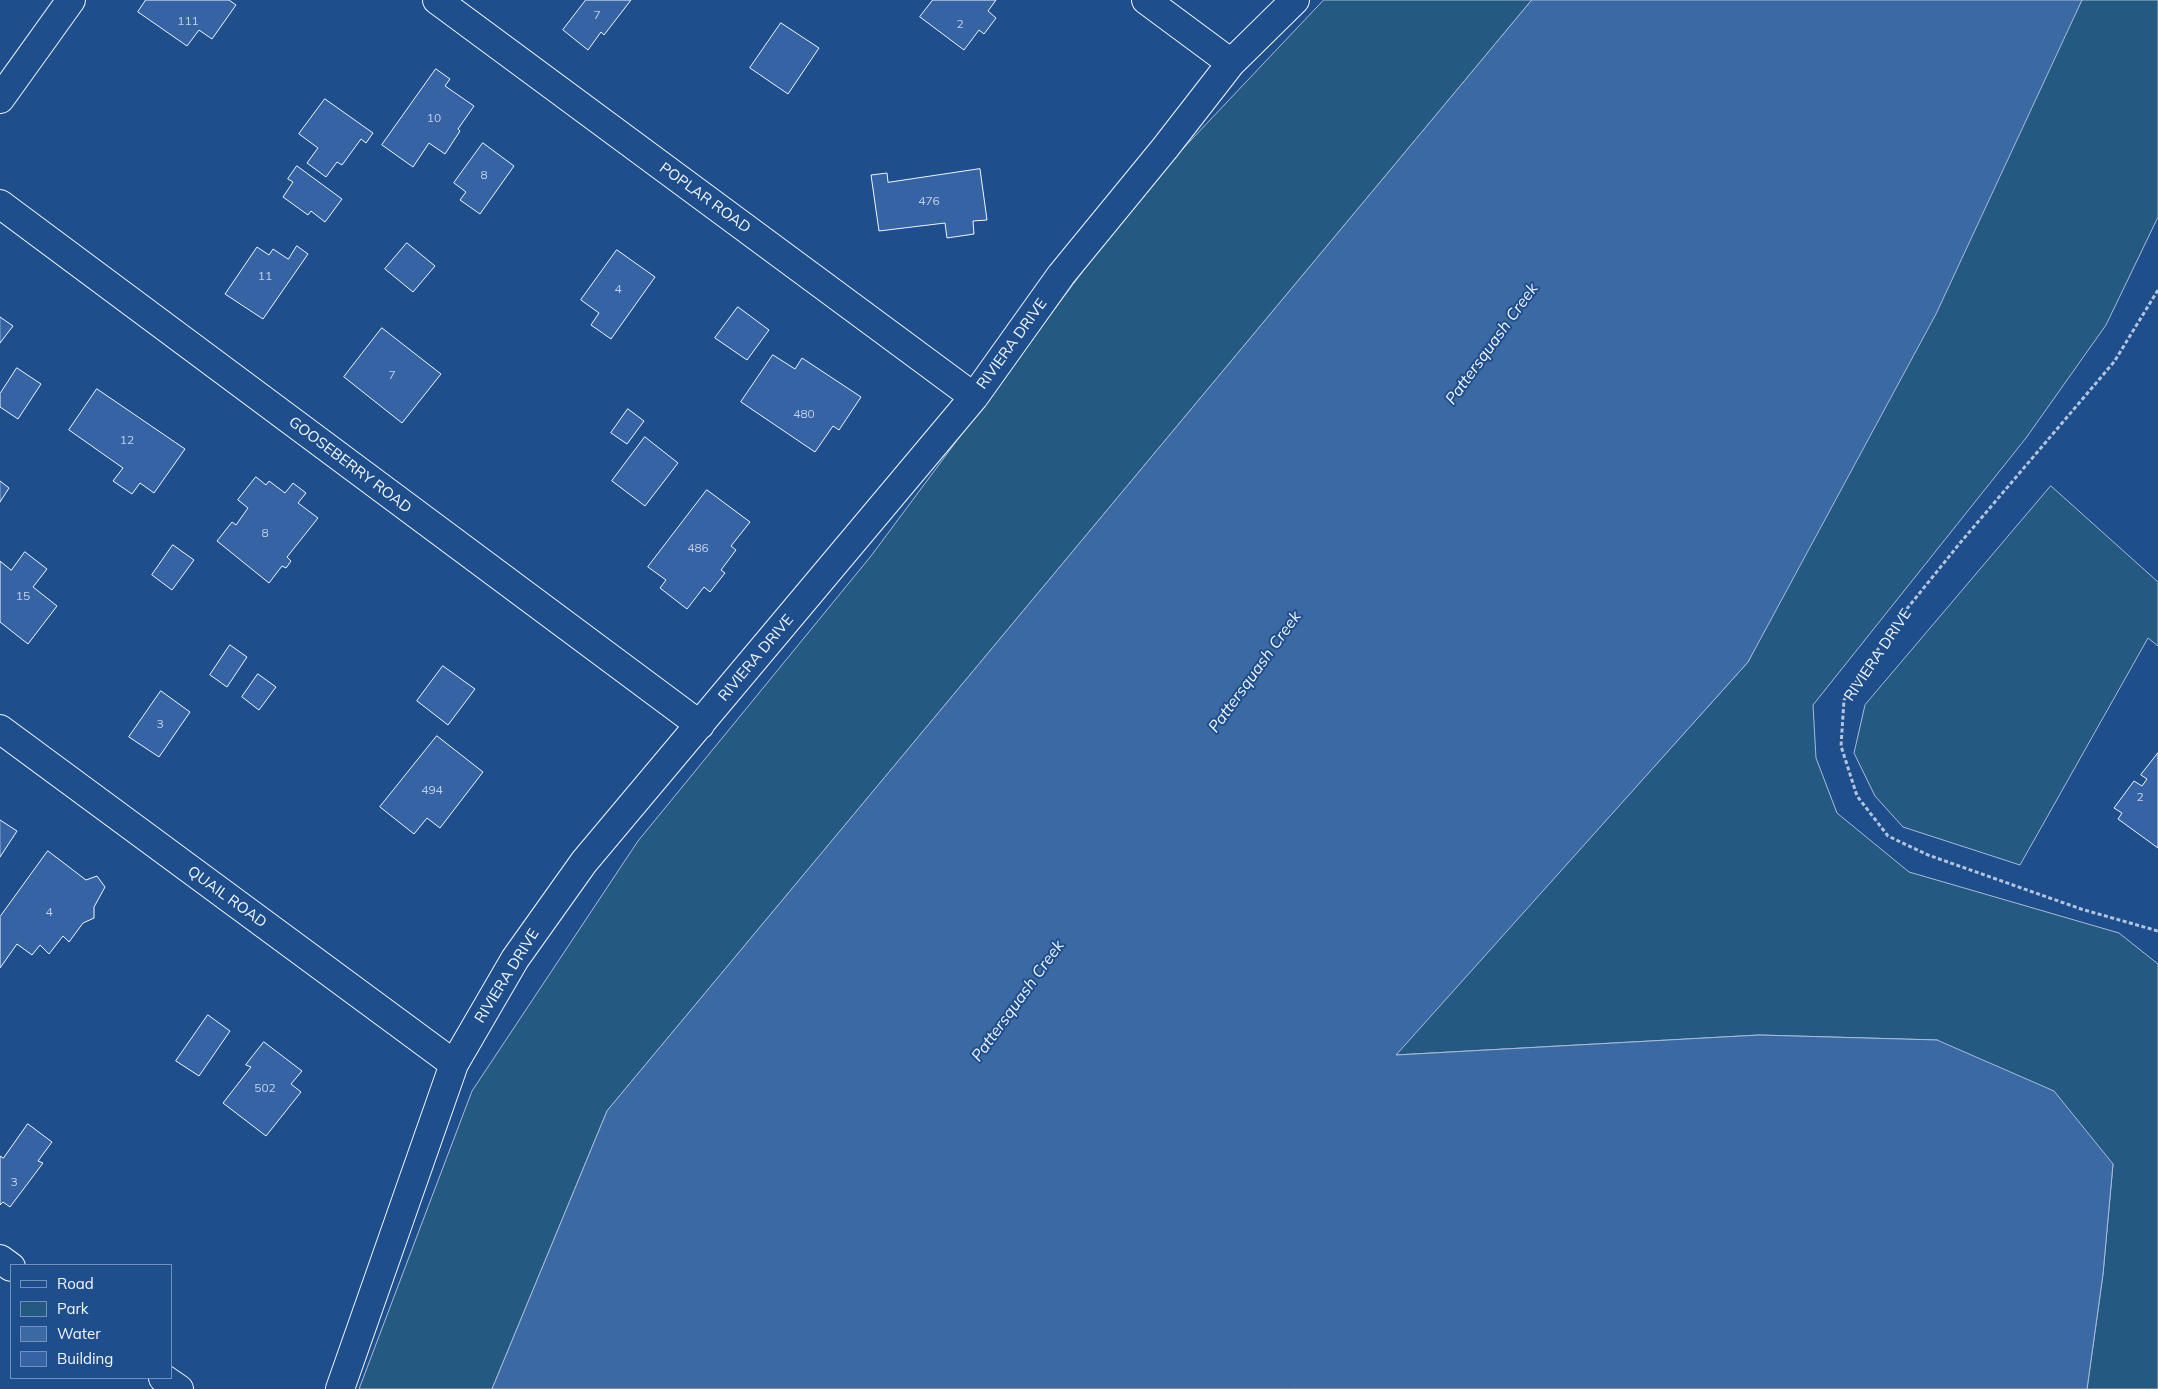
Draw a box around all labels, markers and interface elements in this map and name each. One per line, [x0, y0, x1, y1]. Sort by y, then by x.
house number: 7 [593, 8, 601, 22]
house number: 111 [177, 14, 199, 28]
house number: 2 [956, 17, 964, 31]
house number: 10 [427, 111, 441, 125]
street label: POPLAR ROAD [656, 159, 754, 237]
house number: 8 [480, 168, 488, 182]
house number: 476 [918, 194, 940, 208]
house number: 11 [258, 269, 272, 283]
water label: Pattersquash Creek [1442, 280, 1542, 408]
house number: 4 [614, 282, 622, 296]
street label: RIVIERA DRIVE [973, 295, 1051, 393]
house number: 7 [388, 368, 396, 382]
house number: 480 [793, 407, 815, 421]
street label: GOOSEBERRY ROAD [285, 413, 415, 517]
house number: 12 [120, 433, 134, 447]
house number: 8 [261, 526, 269, 540]
house number: 486 [687, 541, 709, 555]
house number: 15 [16, 589, 30, 603]
street label: RIVIERA DRIVE [1841, 605, 1915, 705]
water label: Pattersquash Creek [1205, 608, 1305, 736]
street label: RIVIERA DRIVE [715, 611, 797, 705]
house number: 3 [156, 717, 164, 731]
house number: 494 [421, 783, 443, 797]
house number: 2 [2136, 790, 2144, 804]
street label: QUAIL ROAD [184, 862, 270, 932]
house number: 4 [45, 905, 53, 919]
street label: RIVIERA DRIVE [471, 926, 543, 1026]
water label: Pattersquash Creek [968, 937, 1068, 1065]
house number: 502 [254, 1081, 276, 1095]
house number: 3 [10, 1175, 18, 1189]
legend [10, 1264, 172, 1379]
text: Road [57, 1274, 94, 1293]
text: Park [57, 1299, 89, 1318]
text: Water [57, 1324, 101, 1343]
text: Building [57, 1349, 113, 1368]

